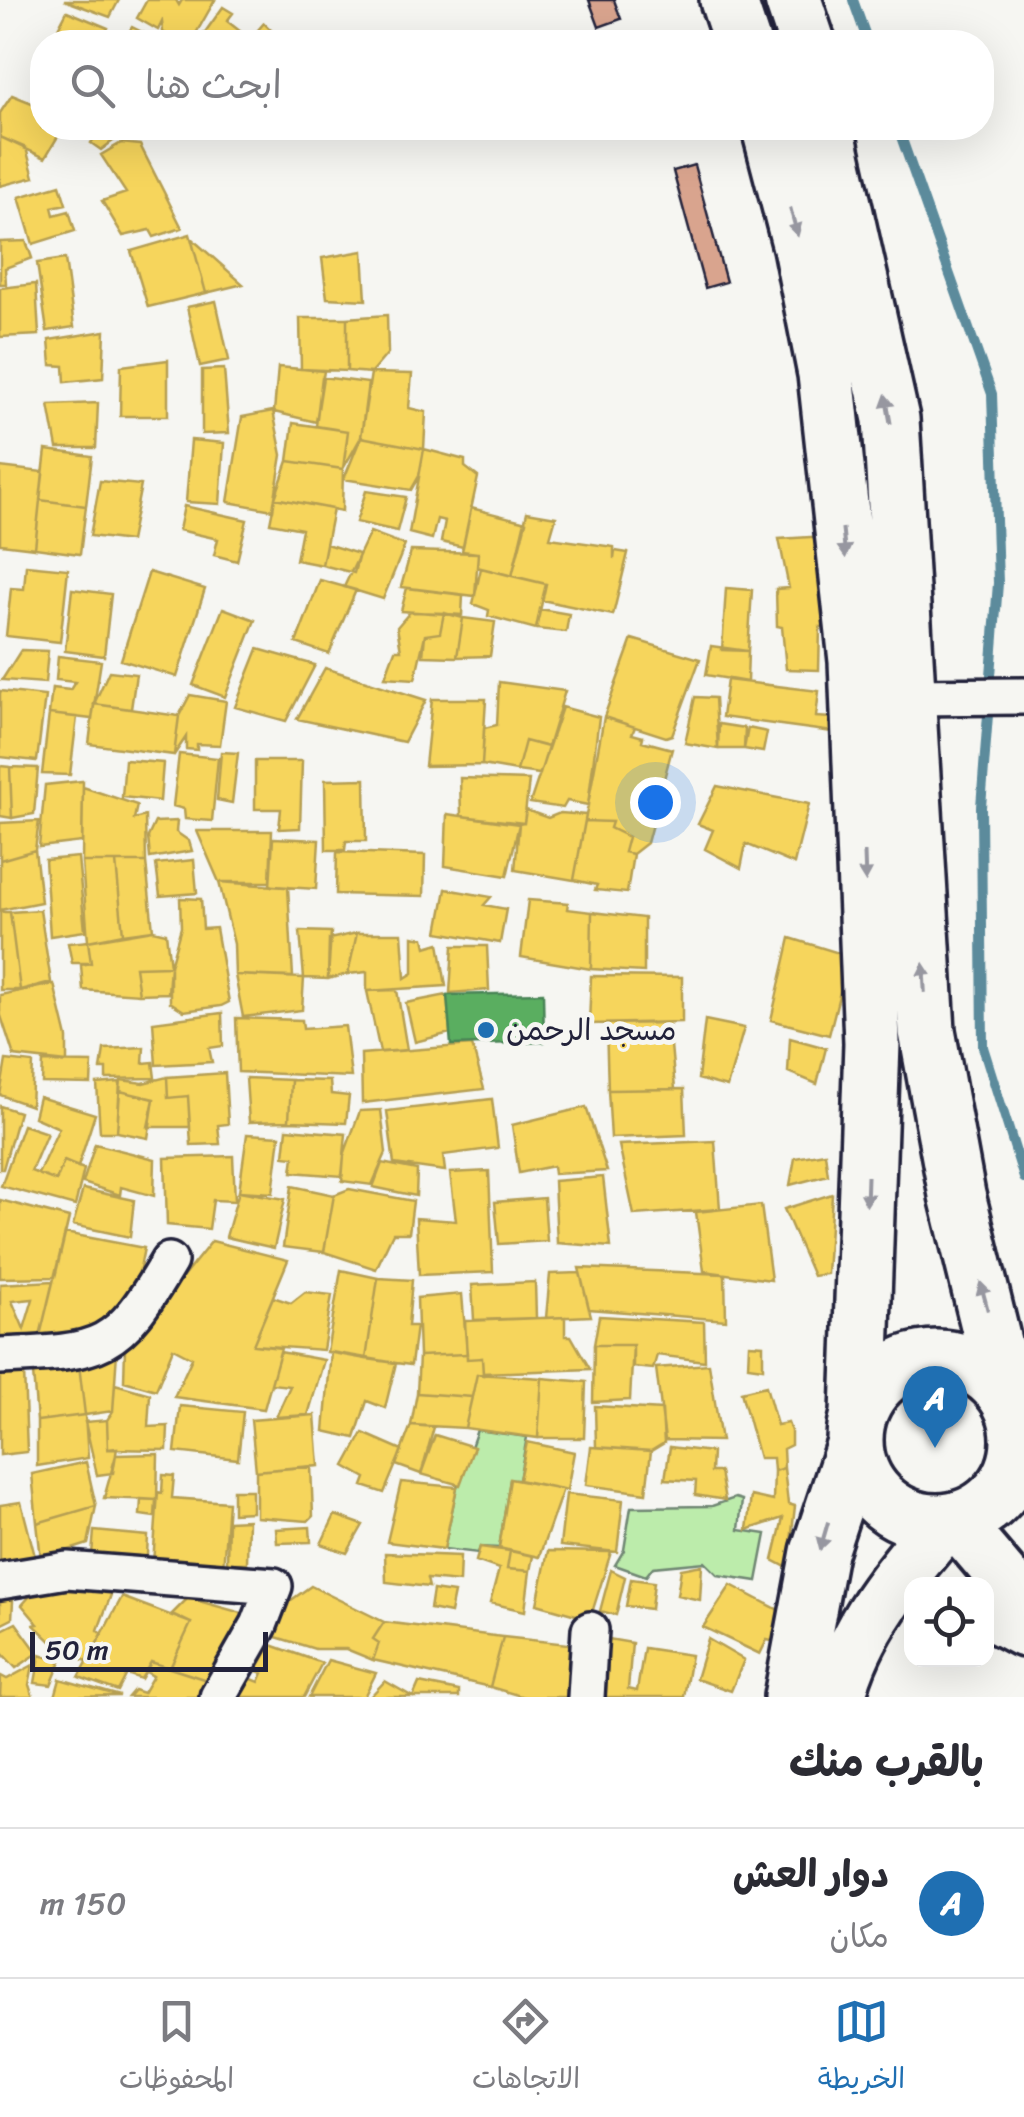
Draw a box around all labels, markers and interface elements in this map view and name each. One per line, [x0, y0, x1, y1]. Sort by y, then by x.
search box [30, 30, 994, 140]
text: ابحث هنا [145, 52, 282, 119]
icon: search [65, 58, 120, 113]
one-way arrow [787, 207, 803, 238]
one-way arrow [880, 393, 896, 424]
one-way arrow [836, 527, 852, 559]
your location [630, 777, 681, 828]
one-way arrow [858, 851, 874, 883]
one-way arrow [916, 961, 932, 993]
place label: مسجد الرحمن [506, 1003, 676, 1057]
marker: مسجد الرحمن [475, 1019, 497, 1041]
one-way arrow [859, 1176, 875, 1208]
one-way arrow [975, 1280, 991, 1311]
pin: A [902, 1366, 968, 1448]
one-way arrow [816, 1521, 831, 1551]
map controls [904, 1577, 994, 1667]
button: locate [904, 1577, 994, 1667]
text: 50 m [45, 1625, 109, 1674]
scale bar [30, 1627, 268, 1672]
text: بالقرب منك [789, 1725, 984, 1799]
text: دوار العش [733, 1841, 889, 1908]
text: 150 m [40, 1875, 126, 1932]
text: A [941, 1875, 962, 1932]
text: مكان [830, 1908, 889, 1965]
tab: المحفوظات [119, 1994, 234, 2103]
tab: الاتجاهات [472, 1994, 580, 2103]
tab: الخريطة [818, 1994, 905, 2103]

